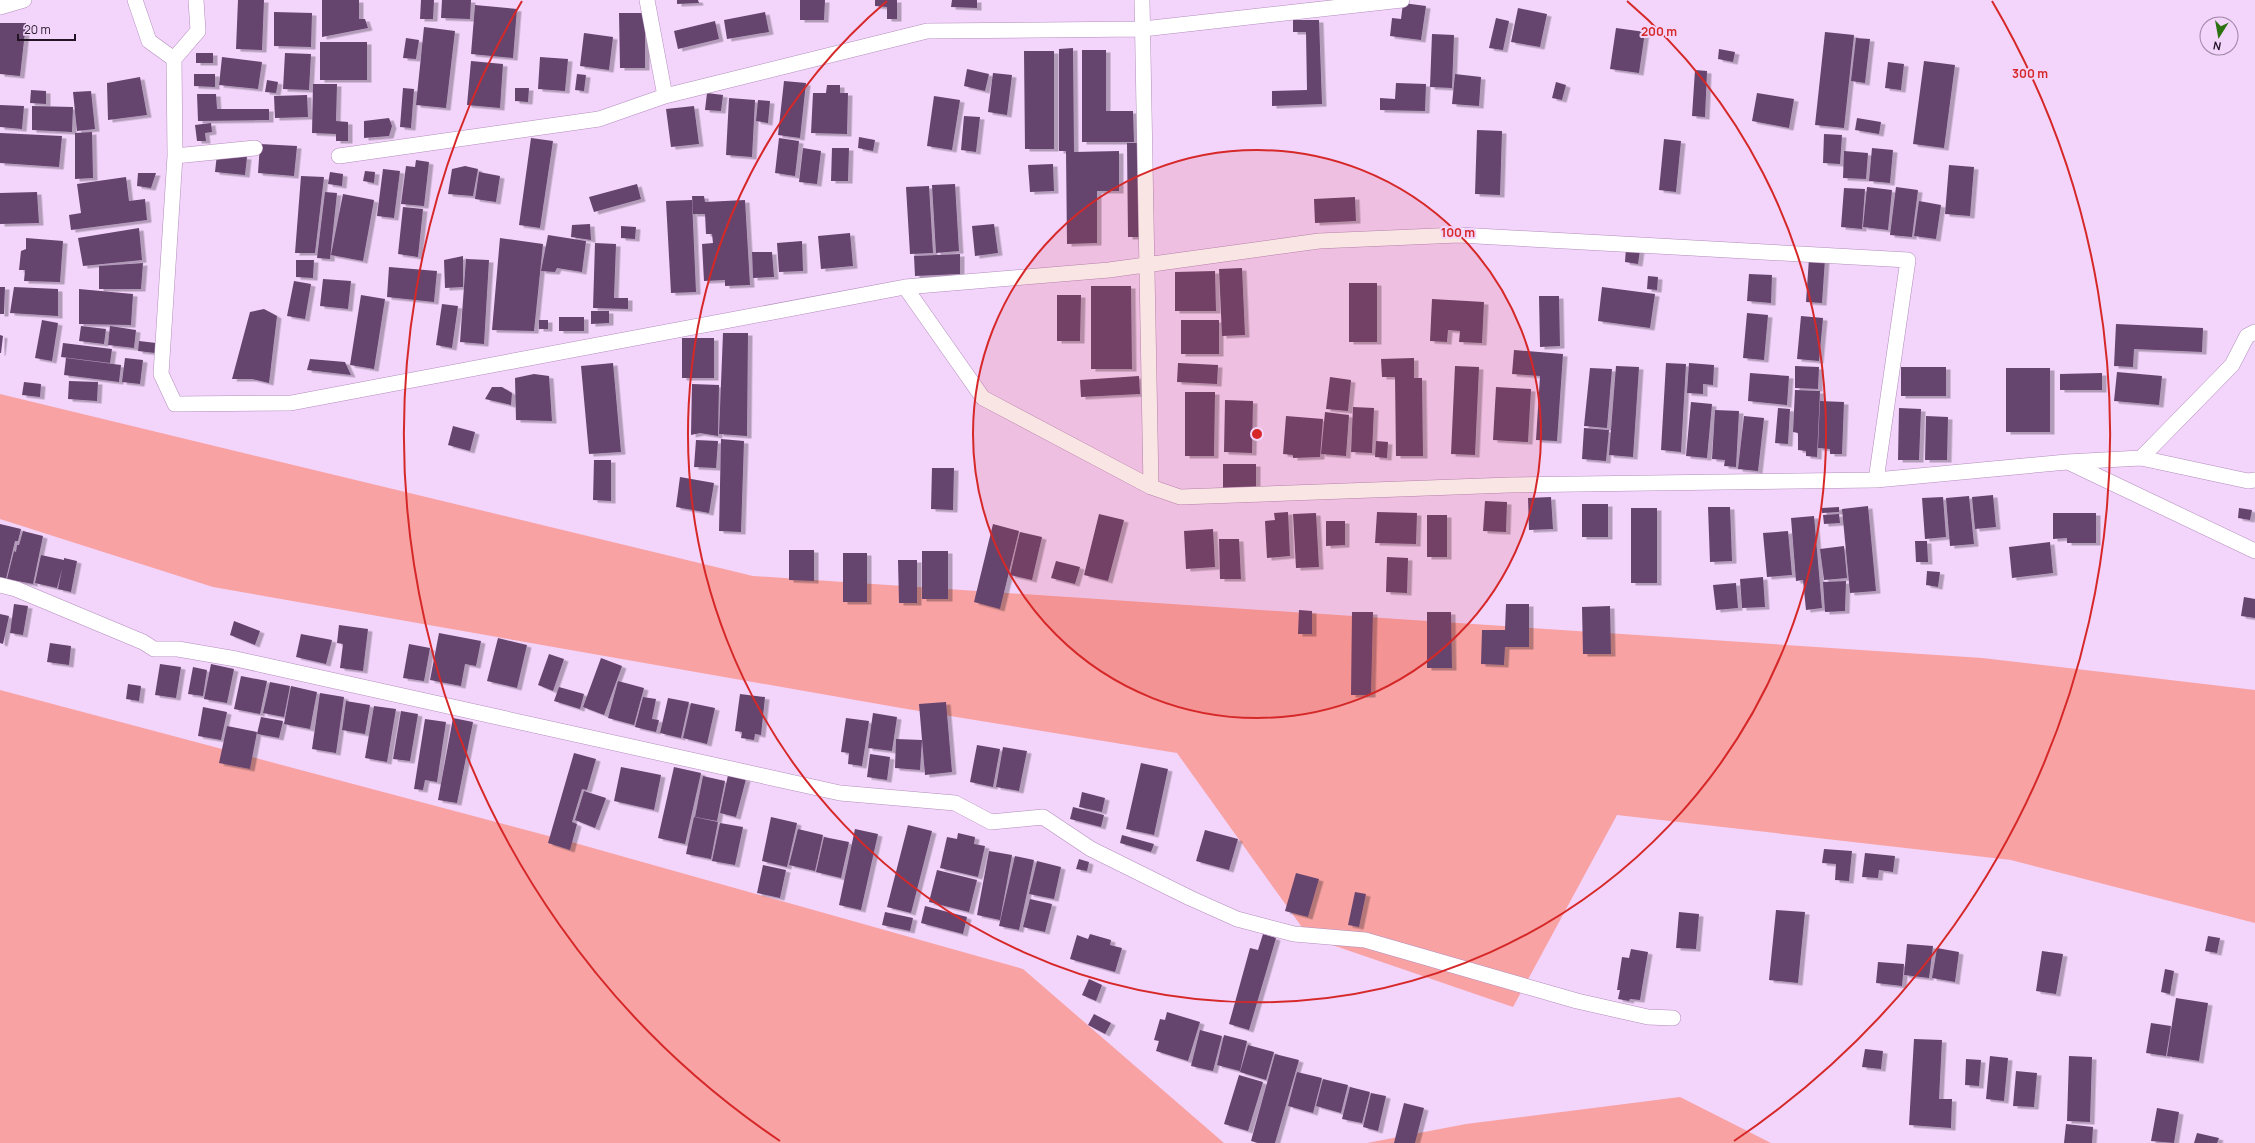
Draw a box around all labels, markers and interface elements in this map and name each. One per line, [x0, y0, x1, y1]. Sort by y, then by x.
scale bar [18, 16, 75, 42]
north arrow [2199, 16, 2239, 56]
text: 20 m [24, 21, 51, 38]
text: 200 m [1641, 23, 1677, 40]
text: N [2212, 38, 2222, 54]
text: 300 m [2012, 65, 2048, 82]
text: 100 m [1441, 224, 1475, 241]
centre of rings [1250, 427, 1264, 441]

